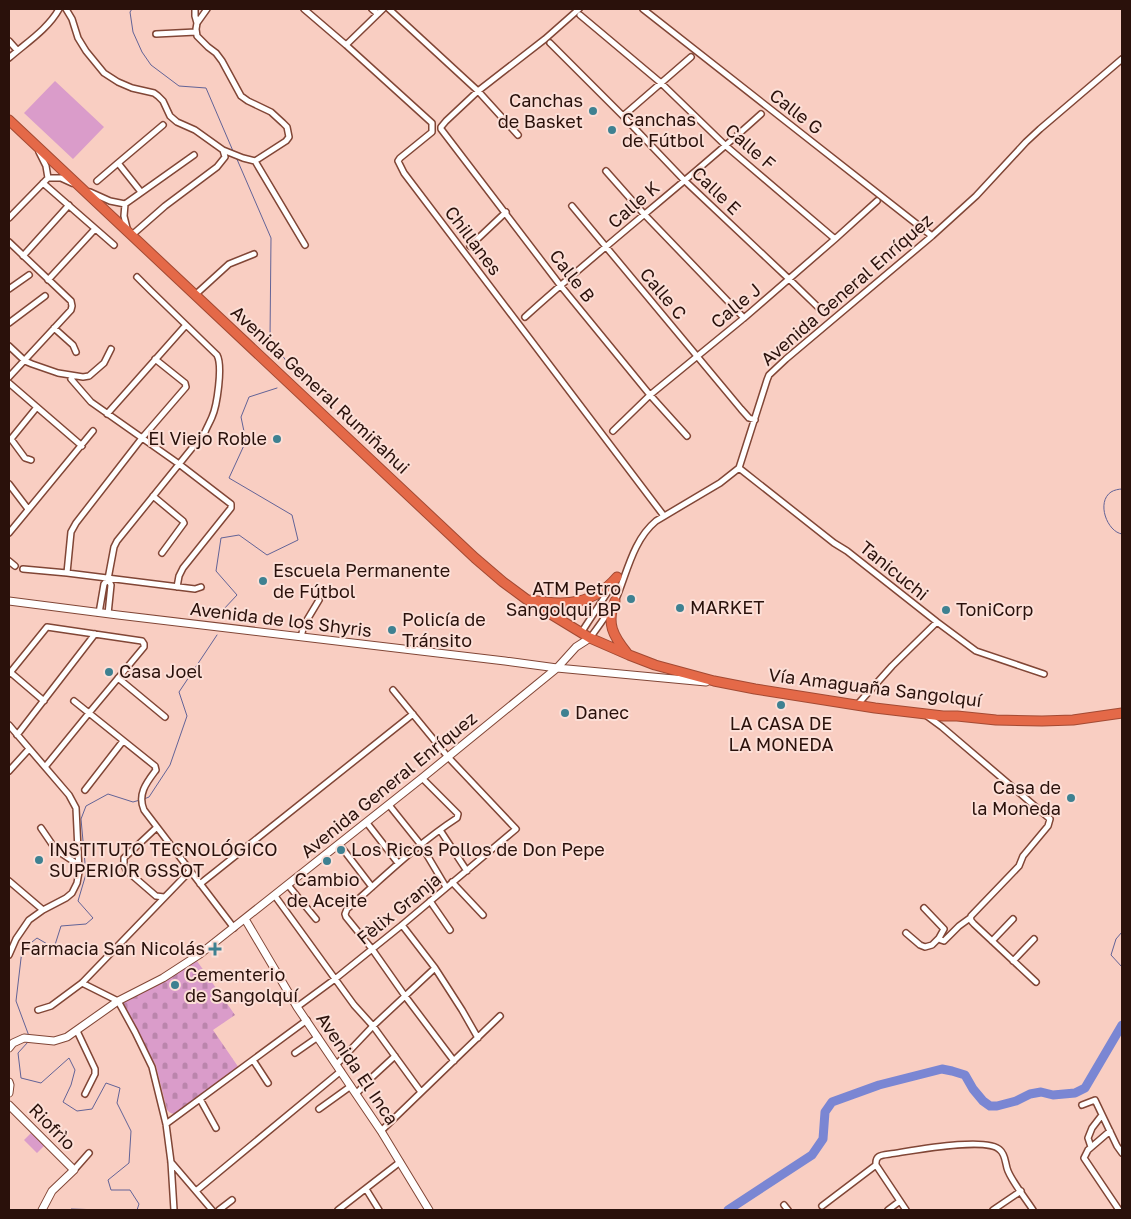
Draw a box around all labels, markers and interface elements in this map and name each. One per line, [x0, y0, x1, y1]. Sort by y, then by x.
street label: Calle G [766, 84, 828, 139]
place label: Canchas de Basket [498, 89, 583, 132]
marker: Canchas de Basket [587, 105, 599, 117]
place label: Canchas de Fútbol [622, 108, 705, 151]
street label: Calle F [721, 118, 780, 174]
marker: Canchas de Fútbol [606, 124, 618, 136]
street label: Calle E [688, 162, 746, 219]
street label: Calle K [603, 176, 664, 233]
street label: Chillanes [441, 201, 507, 279]
street label: Avenida General Enríquez [756, 209, 937, 370]
street label: Calle B [545, 245, 600, 306]
street label: Calle C [636, 263, 692, 324]
street label: Calle J [706, 278, 765, 333]
street label: Avenida General Rumiñahui [227, 301, 415, 478]
place label: El Viejo Roble [148, 427, 267, 449]
marker: El Viejo Roble [271, 433, 283, 445]
street label: Tanicuchi [856, 536, 933, 605]
place label: Escuela Permanente de Fútbol [273, 559, 450, 602]
marker: Escuela Permanente de Fútbol [257, 575, 269, 587]
place label: ATM Petro Sangolqui BP [506, 577, 621, 620]
marker: ATM Petro Sangolqui BP [625, 593, 637, 605]
place label: MARKET [690, 596, 765, 618]
street label: Avenida de los Shyris [189, 597, 373, 641]
place label: ToniCorp [956, 598, 1033, 620]
marker: MARKET [674, 602, 686, 614]
marker: ToniCorp [940, 604, 952, 616]
place label: Policía de Tránsito [402, 608, 486, 651]
marker: Policía de Tránsito [386, 624, 398, 636]
place label: Casa Joel [119, 660, 203, 682]
street label: Vía Amaguaña Sangolquí [767, 663, 984, 711]
marker: Casa Joel [103, 666, 115, 678]
marker: LA CASA DE LA MONEDA [775, 699, 787, 711]
place label: Danec [575, 701, 629, 723]
street label: Avenida General Enríquez [296, 706, 481, 862]
marker: Danec [559, 707, 571, 719]
place label: LA CASA DE LA MONEDA [728, 712, 834, 755]
place label: Casa de la Moneda [972, 776, 1061, 819]
marker: Casa de la Moneda [1065, 792, 1077, 804]
place label: INSTITUTO TECNOLÓGICO SUPERIOR GSSOT [49, 838, 277, 881]
place label: Los Ricos Pollos de Don Pepe [351, 838, 605, 860]
marker: Los Ricos Pollos de Don Pepe [335, 844, 347, 856]
marker: INSTITUTO TECNOLÓGICO SUPERIOR GSSOT [33, 854, 45, 866]
marker: Cambio de Aceite [321, 855, 333, 867]
place label: Cambio de Aceite [287, 868, 367, 911]
street label: Fèlix Granja [352, 868, 445, 949]
place label: Farmacia San Nicolás [20, 937, 205, 959]
marker: Farmacia San Nicolás [209, 943, 221, 955]
place label: Cementerio de Sangolquí [185, 963, 299, 1006]
marker: Cementerio de Sangolquí [169, 979, 181, 991]
street label: Avenida El Inca [312, 1008, 403, 1129]
street label: Riofrìo [25, 1098, 81, 1154]

